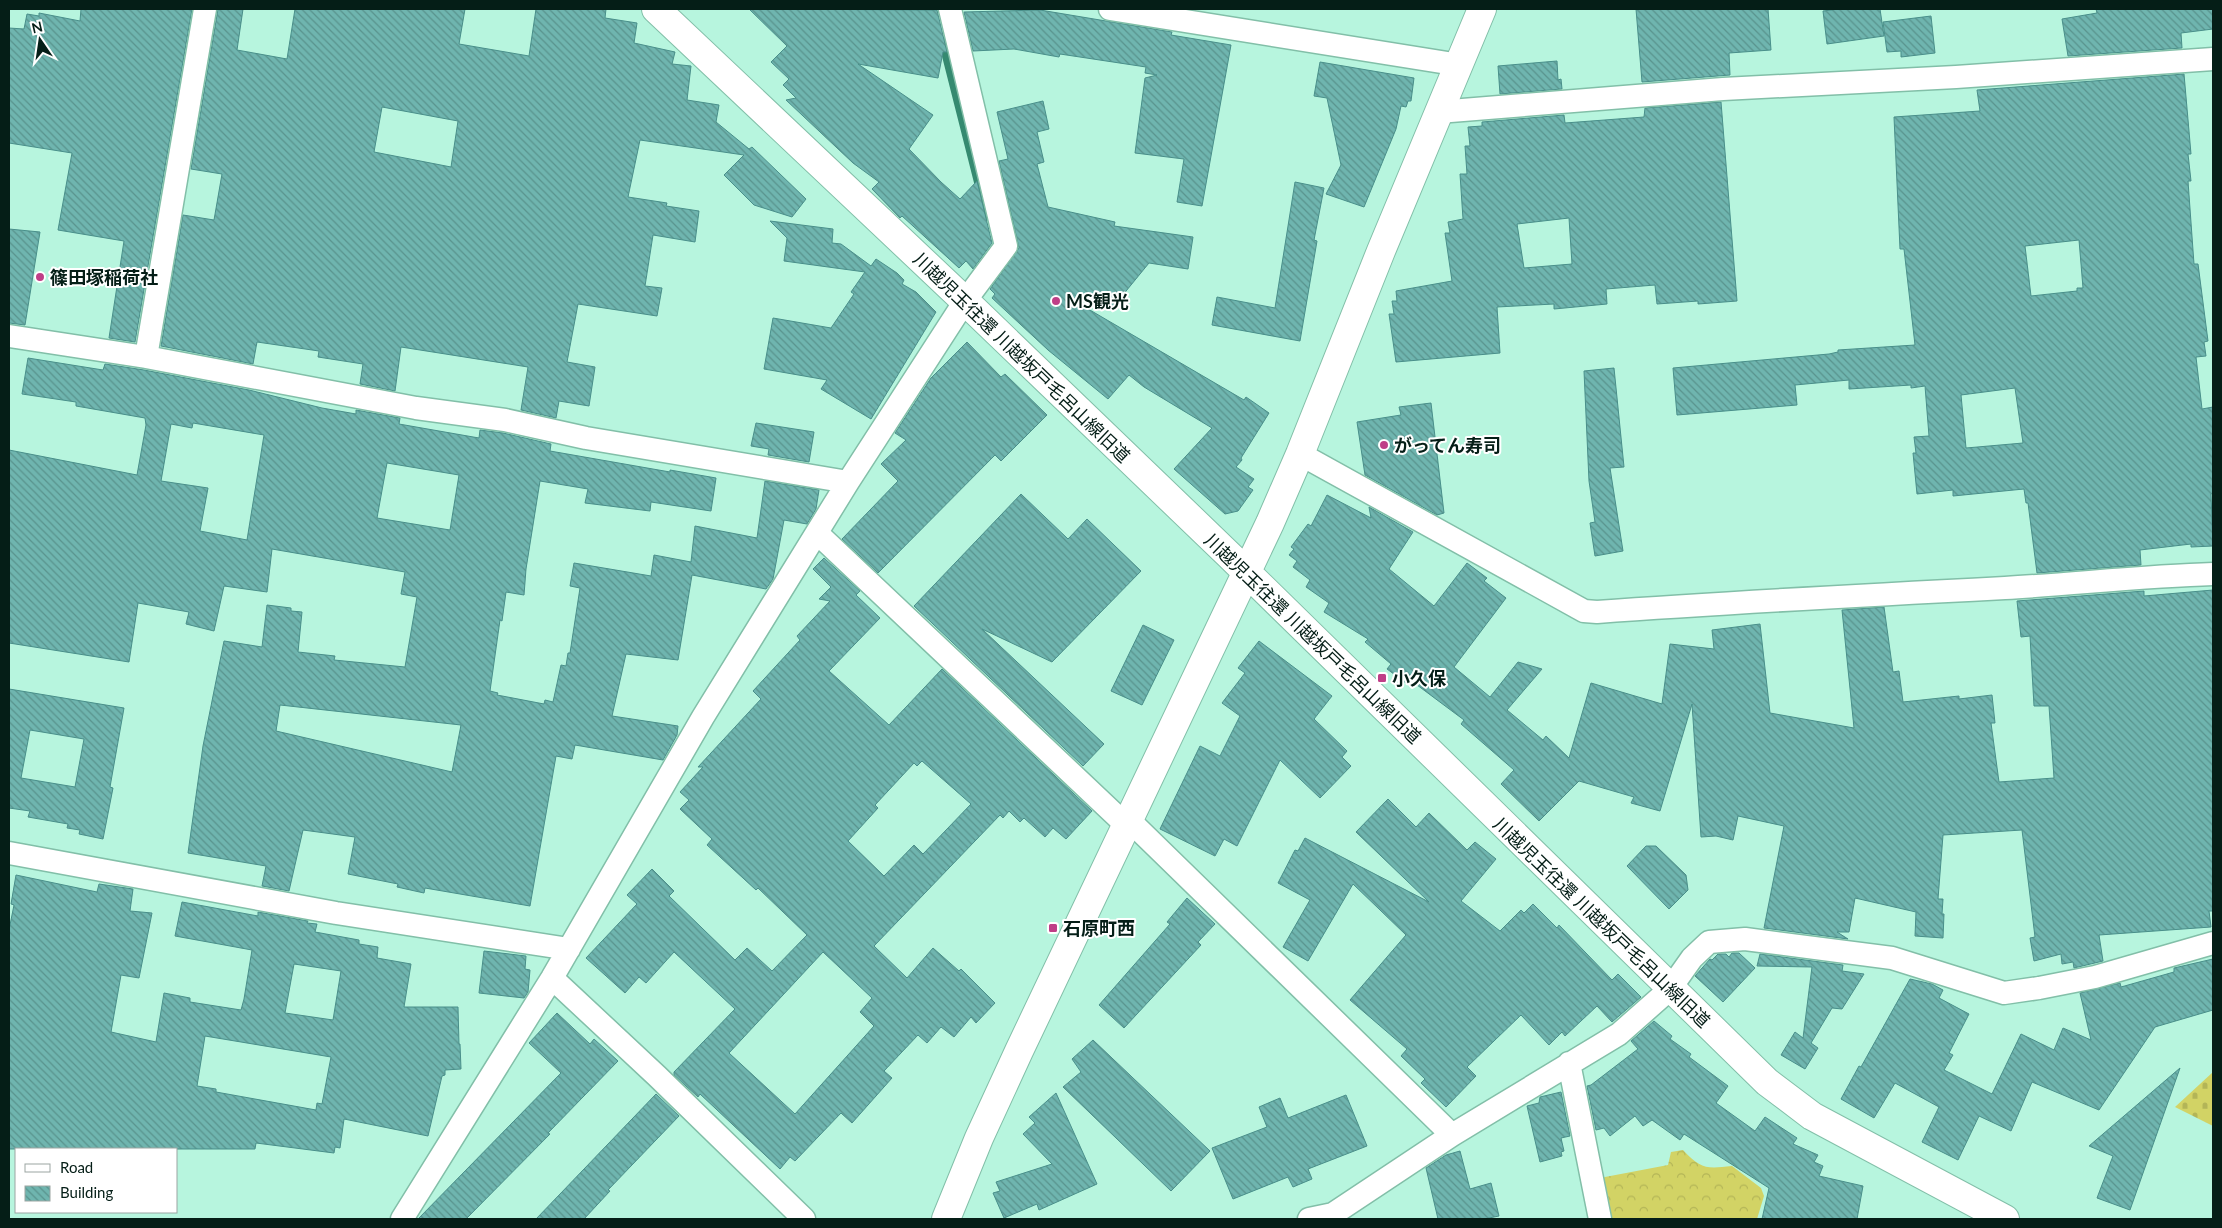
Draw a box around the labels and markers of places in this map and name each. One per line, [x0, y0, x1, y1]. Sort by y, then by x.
place label: 篠田塚稲荷社 [50, 266, 158, 288]
marker: 篠田塚稲荷社 [34, 271, 46, 283]
place label: MS観光 [1066, 290, 1129, 312]
marker: MS観光 [1050, 295, 1062, 307]
place label: がってん寿司 [1394, 434, 1501, 456]
marker: がってん寿司 [1378, 439, 1390, 451]
place label: 小久保 [1392, 667, 1447, 689]
marker: 小久保 [1376, 672, 1388, 684]
place label: 石原町西 [1063, 917, 1135, 939]
marker: 石原町西 [1047, 922, 1059, 934]

